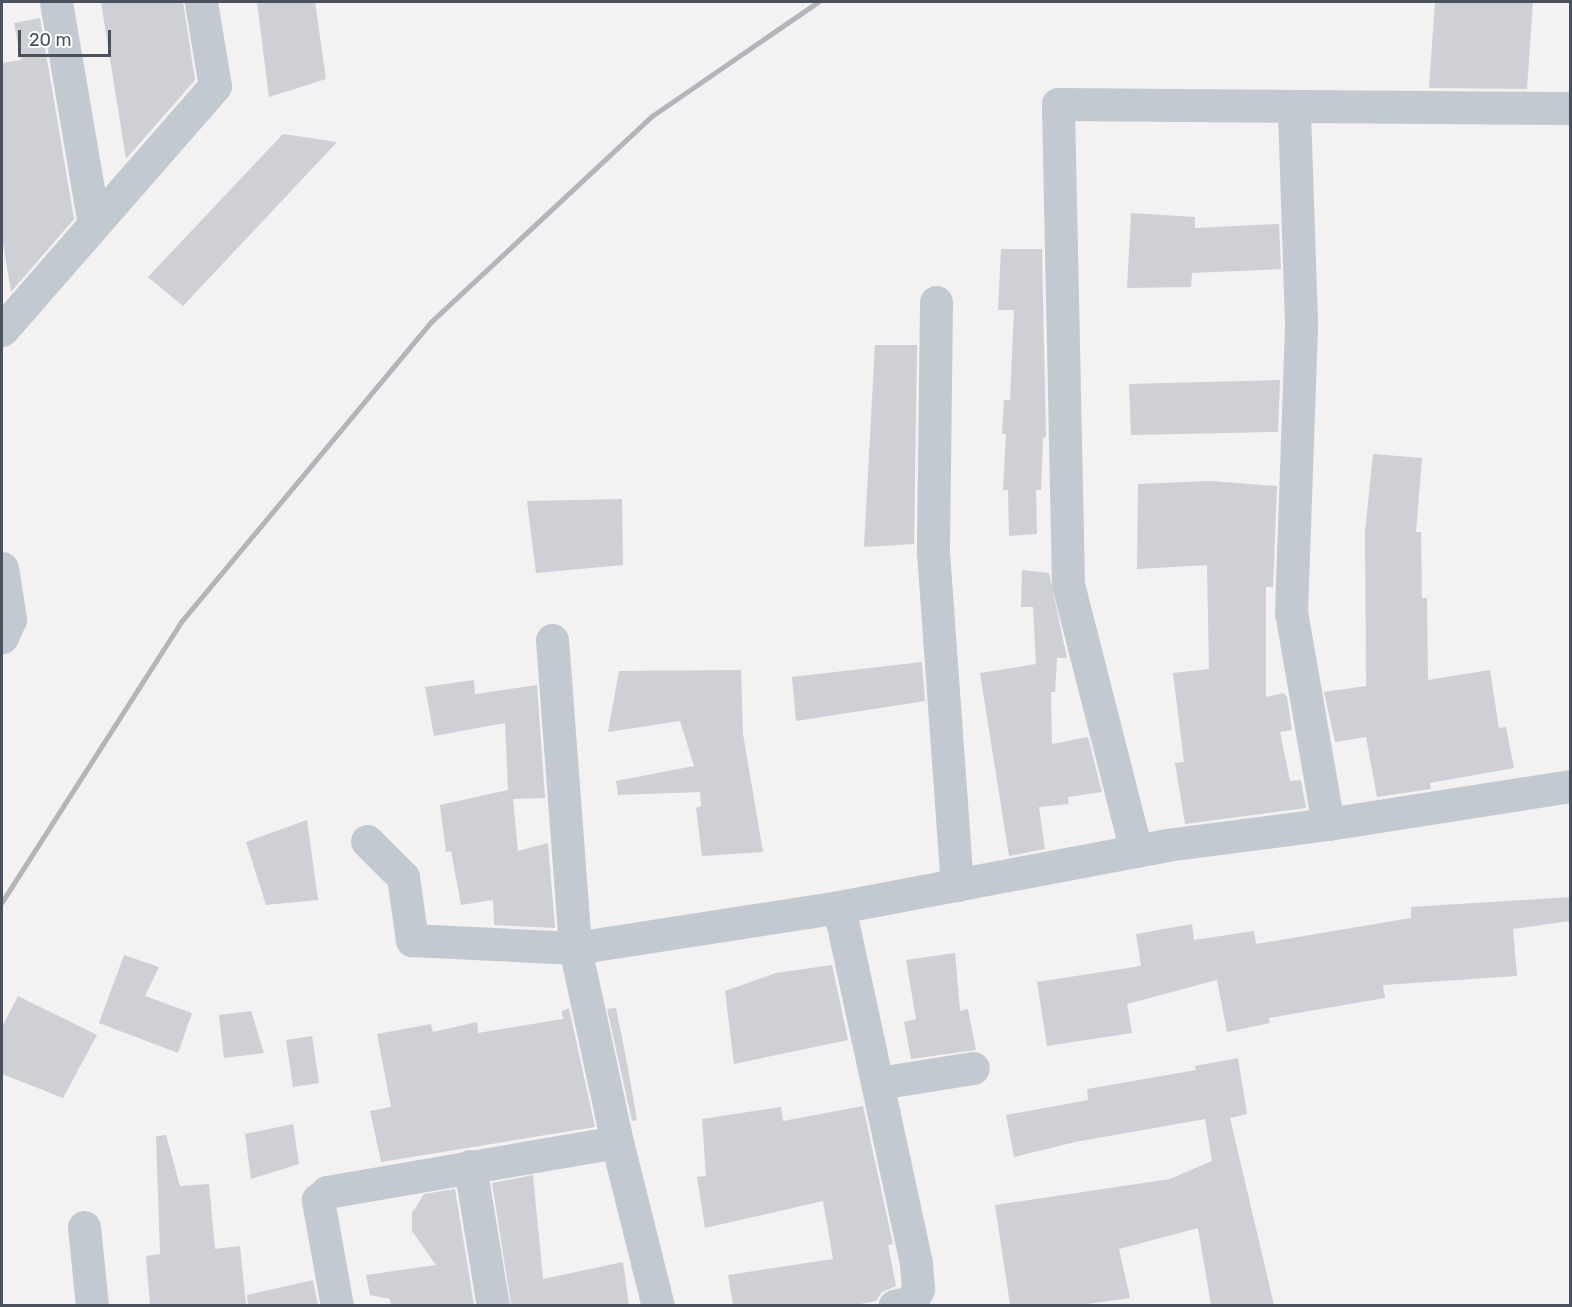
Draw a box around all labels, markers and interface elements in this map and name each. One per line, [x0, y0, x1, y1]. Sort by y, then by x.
scale bar [21, 18, 114, 56]
text: 20 m [29, 29, 71, 51]

